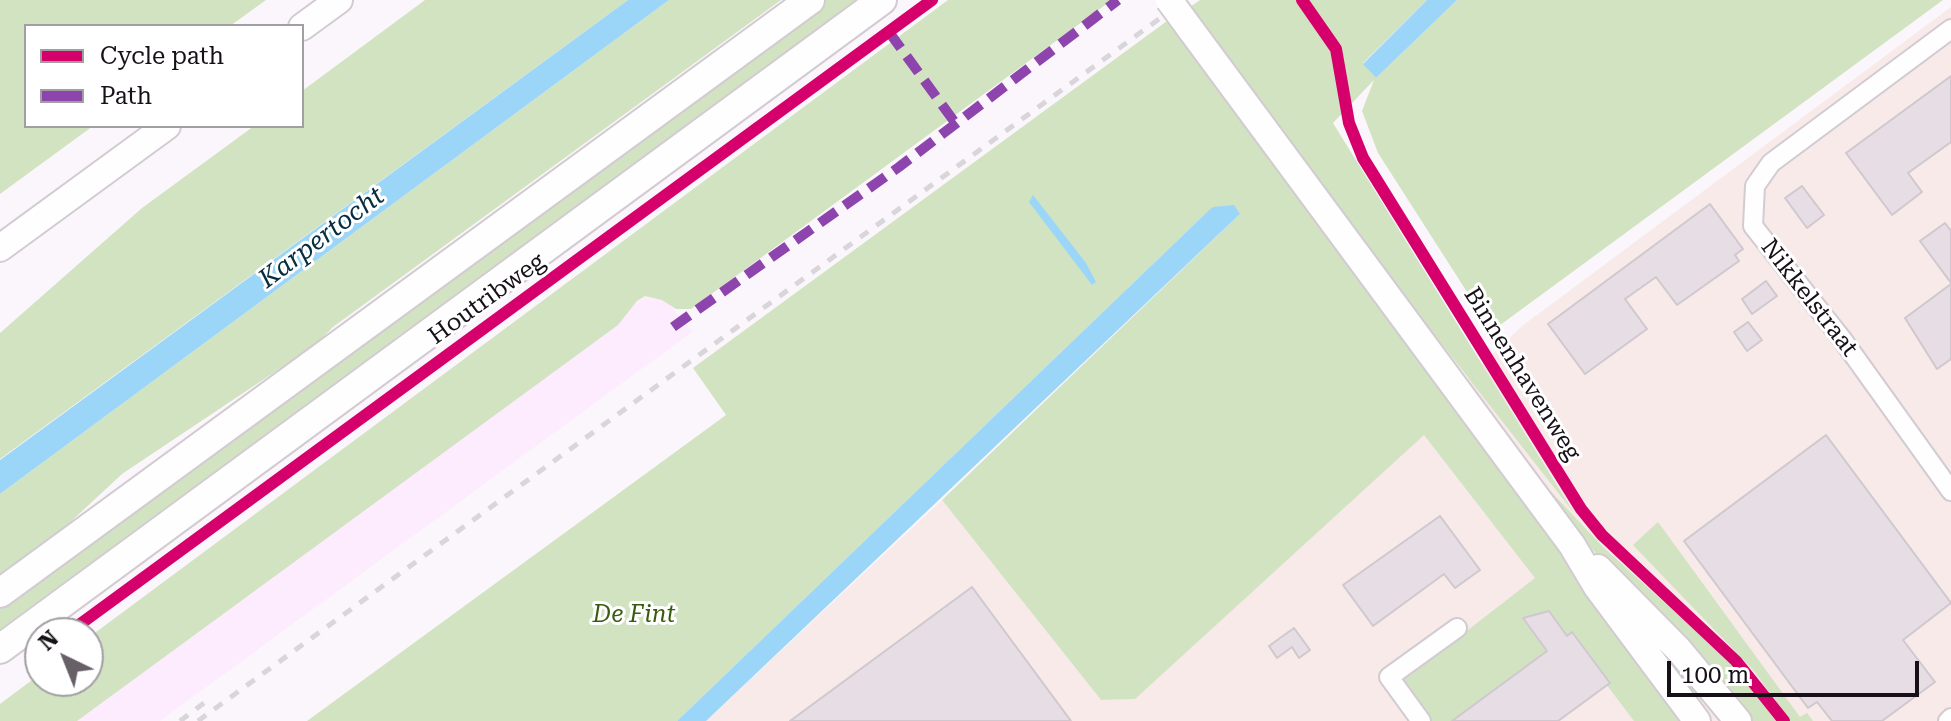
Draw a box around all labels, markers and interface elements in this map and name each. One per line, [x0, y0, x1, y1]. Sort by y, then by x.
legend [24, 24, 304, 128]
text: Cycle path [100, 42, 224, 70]
text: Path [100, 82, 152, 110]
water label: Karpertocht [253, 181, 391, 295]
street label: Nikkelstraat [1754, 234, 1864, 362]
street label: Houtribweg [423, 247, 551, 351]
street label: Binnenhavenweg [1457, 282, 1587, 466]
park label: De Fint [592, 601, 676, 629]
north arrow [24, 617, 104, 697]
text: N [34, 626, 63, 655]
scale bar [1671, 645, 1923, 695]
text: 100 m [1681, 661, 1749, 689]

